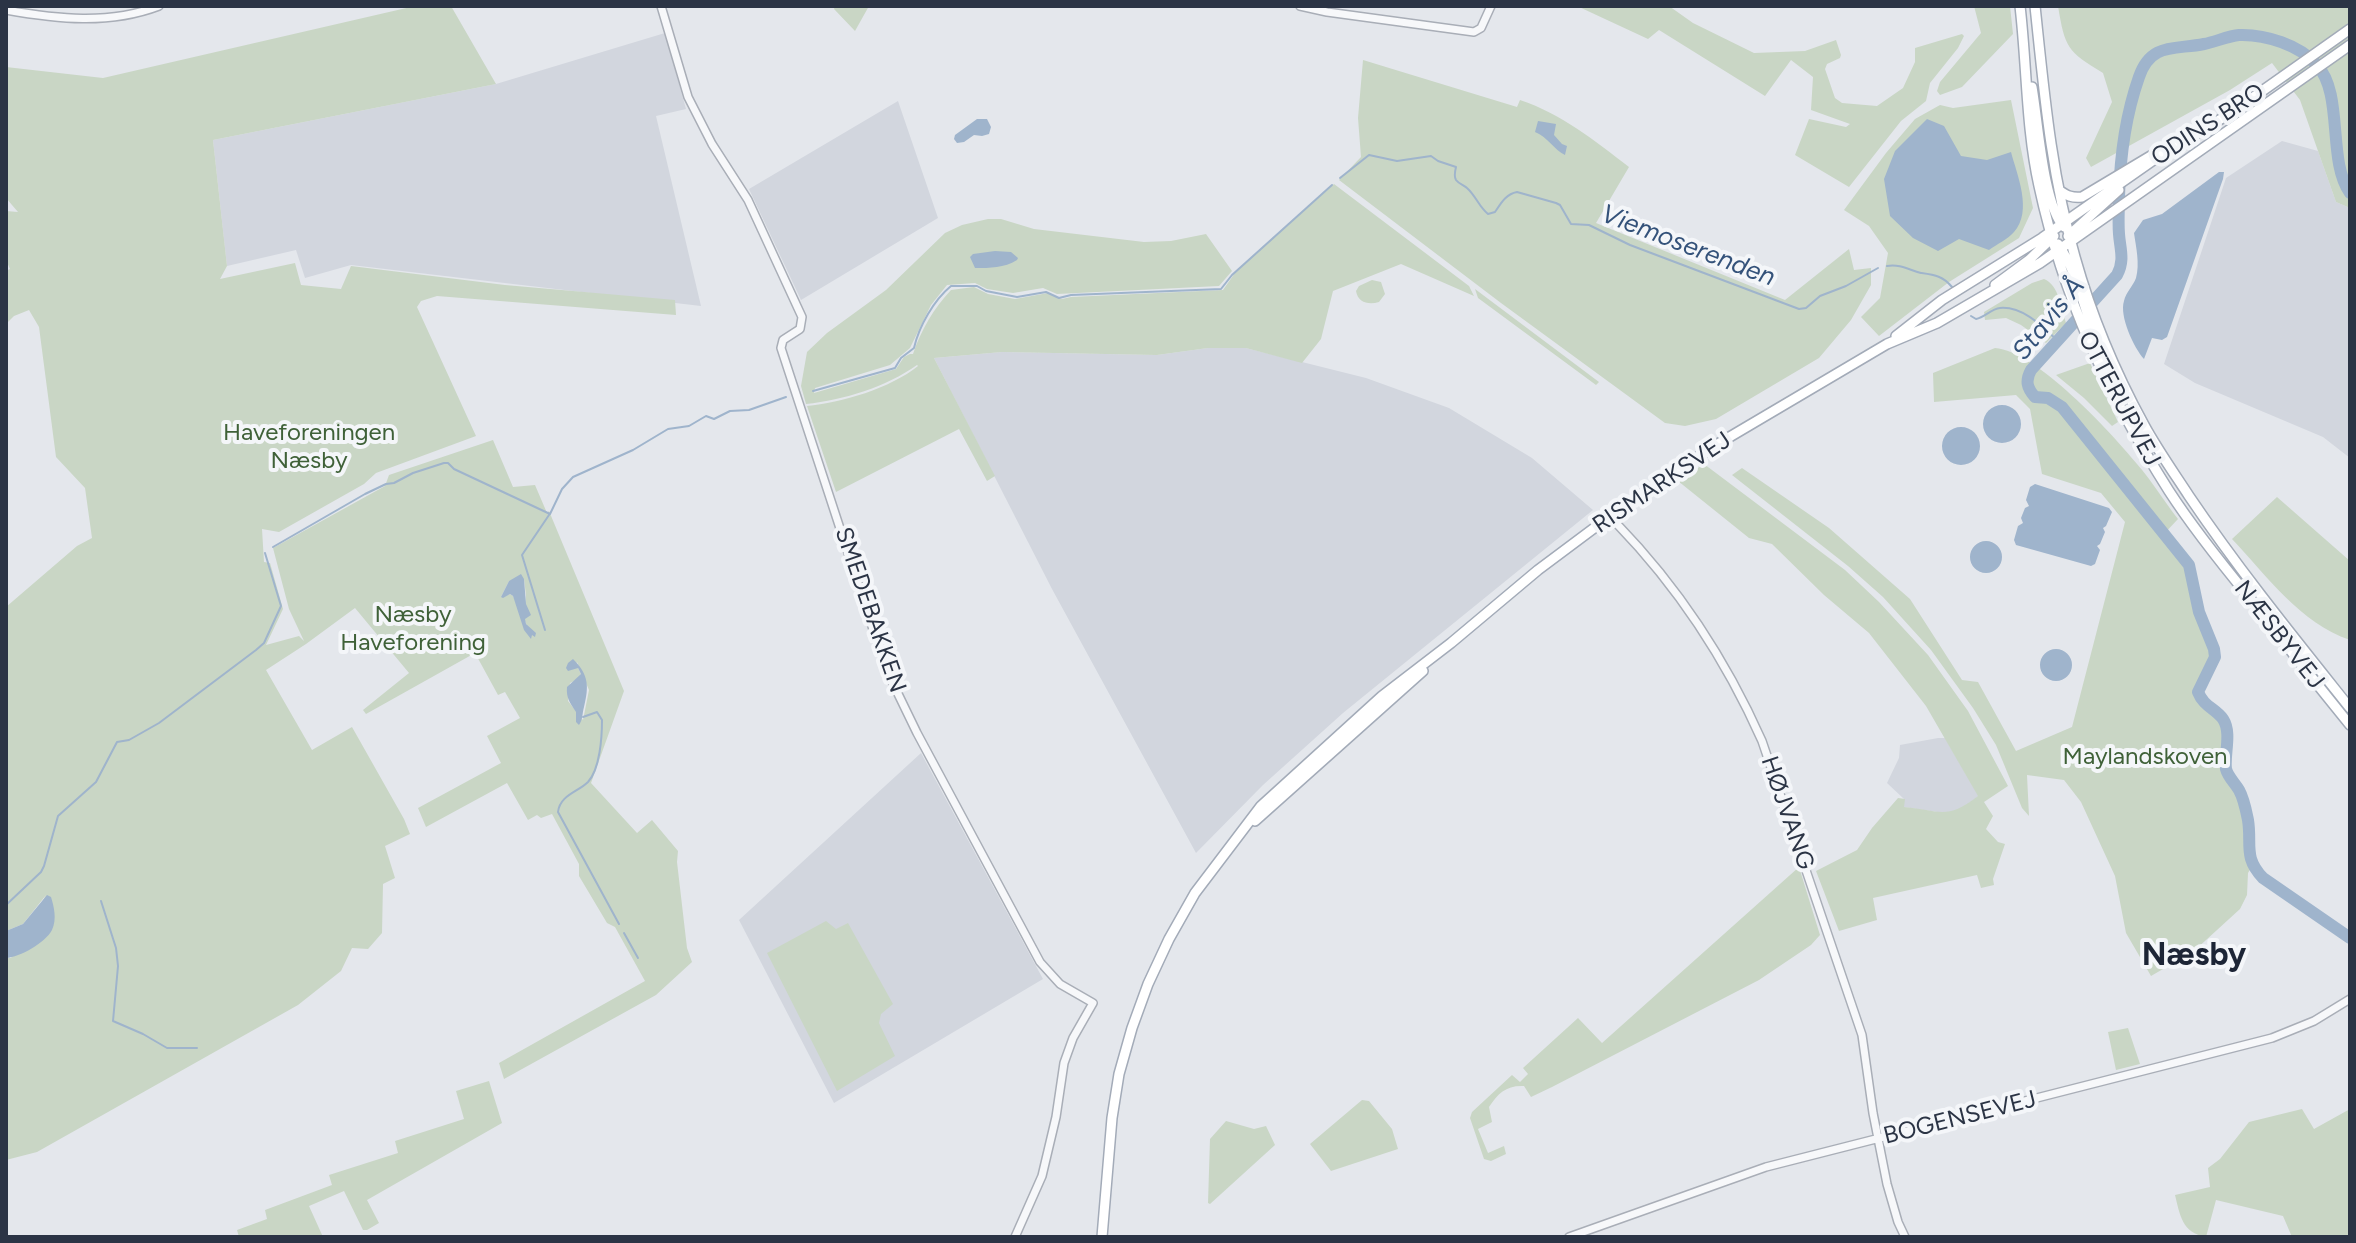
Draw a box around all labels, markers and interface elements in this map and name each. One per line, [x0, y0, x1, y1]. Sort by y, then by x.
street label: ODINS BRO [2146, 78, 2270, 172]
water label: Viemoserenden [1597, 199, 1779, 293]
water label: Stavis Å [2006, 271, 2092, 367]
street label: OTTERUPVEJ [2071, 327, 2167, 471]
park label: Haveforeningen Næsby [223, 419, 395, 475]
street label: RISMARKSVEJ [1587, 426, 1737, 540]
street label: SMEDEBAKKEN [828, 524, 912, 696]
street label: NÆSBYVEJ [2228, 575, 2330, 695]
park label: Næsby Haveforening [340, 601, 486, 657]
park label: Maylandskoven [2063, 743, 2227, 771]
street label: HØJVANG [1754, 753, 1820, 873]
district label: Næsby [2142, 937, 2246, 975]
street label: BOGENSEVEJ [1881, 1085, 2039, 1151]

